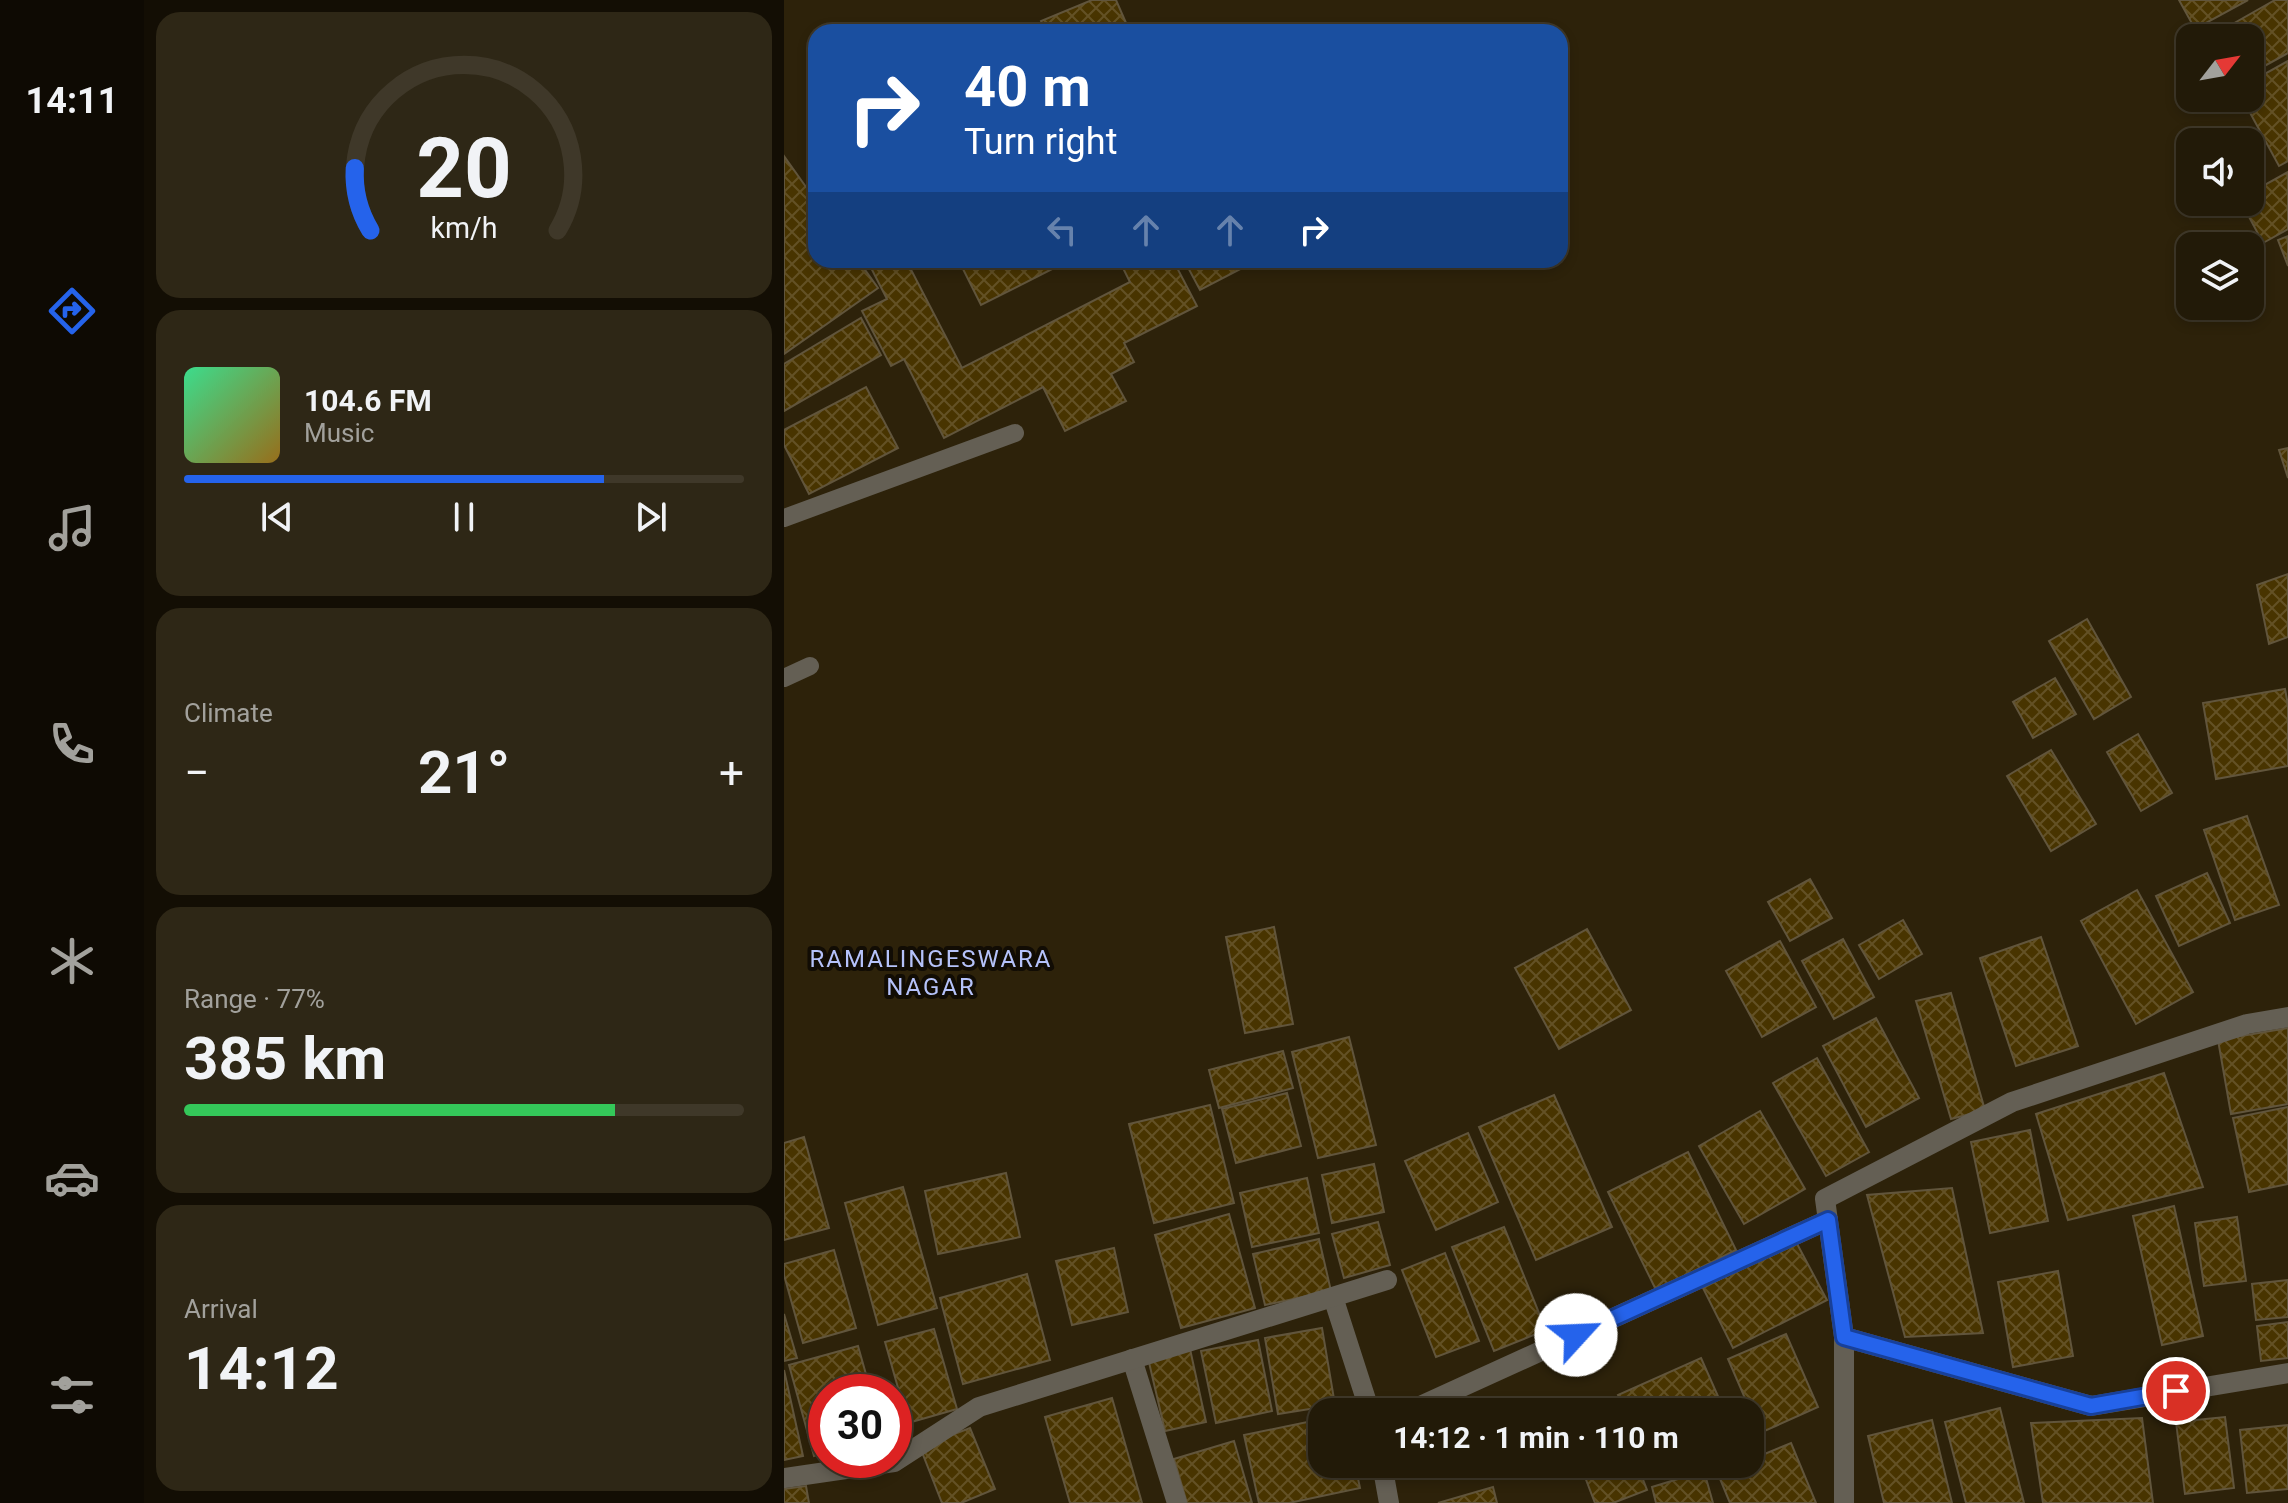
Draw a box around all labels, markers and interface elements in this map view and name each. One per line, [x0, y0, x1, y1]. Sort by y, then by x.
north arrow [2176, 24, 2264, 112]
map controls [2176, 24, 2264, 320]
text: 40 m [964, 54, 1091, 120]
icon: right [832, 56, 936, 160]
text: 14:11 [26, 80, 118, 122]
text: 20 [416, 120, 512, 217]
text: Turn right [964, 121, 1117, 163]
button: sound [2176, 128, 2264, 216]
icon: left [1040, 208, 1084, 252]
icon: ahead [1124, 208, 1168, 252]
icon: ahead [1208, 208, 1252, 252]
icon: right [1292, 208, 1336, 252]
text: km/h [430, 211, 498, 245]
button: layers [2176, 232, 2264, 320]
icon: directions [44, 283, 100, 339]
text: 104.6 FM [304, 383, 432, 418]
text: Music [304, 418, 374, 448]
icon: previous [255, 495, 299, 539]
icon: pause [442, 495, 486, 539]
icon: next [629, 495, 673, 539]
icon: music [44, 500, 100, 556]
text: Climate [184, 698, 273, 728]
icon: phone [44, 716, 100, 772]
text: 21° [418, 737, 510, 808]
text: − [184, 747, 209, 799]
text: + [719, 747, 744, 799]
icon: climate [44, 933, 100, 989]
district label: RAMALINGESWARA NAGAR [810, 945, 1052, 1001]
text: Range · 77% [184, 984, 325, 1014]
text: 385 km [184, 1023, 386, 1094]
icon: car [44, 1150, 100, 1206]
position arrow [1534, 1293, 1618, 1377]
text: Arrival [184, 1294, 258, 1324]
text: 14:12 [184, 1333, 339, 1404]
pin [2142, 1357, 2210, 1425]
icon: filters [44, 1367, 100, 1423]
icon: arrive [2154, 1369, 2198, 1413]
speed limit sign: 30 [808, 1374, 912, 1478]
text: 14:12 · 1 min · 110 m [1393, 1420, 1679, 1455]

